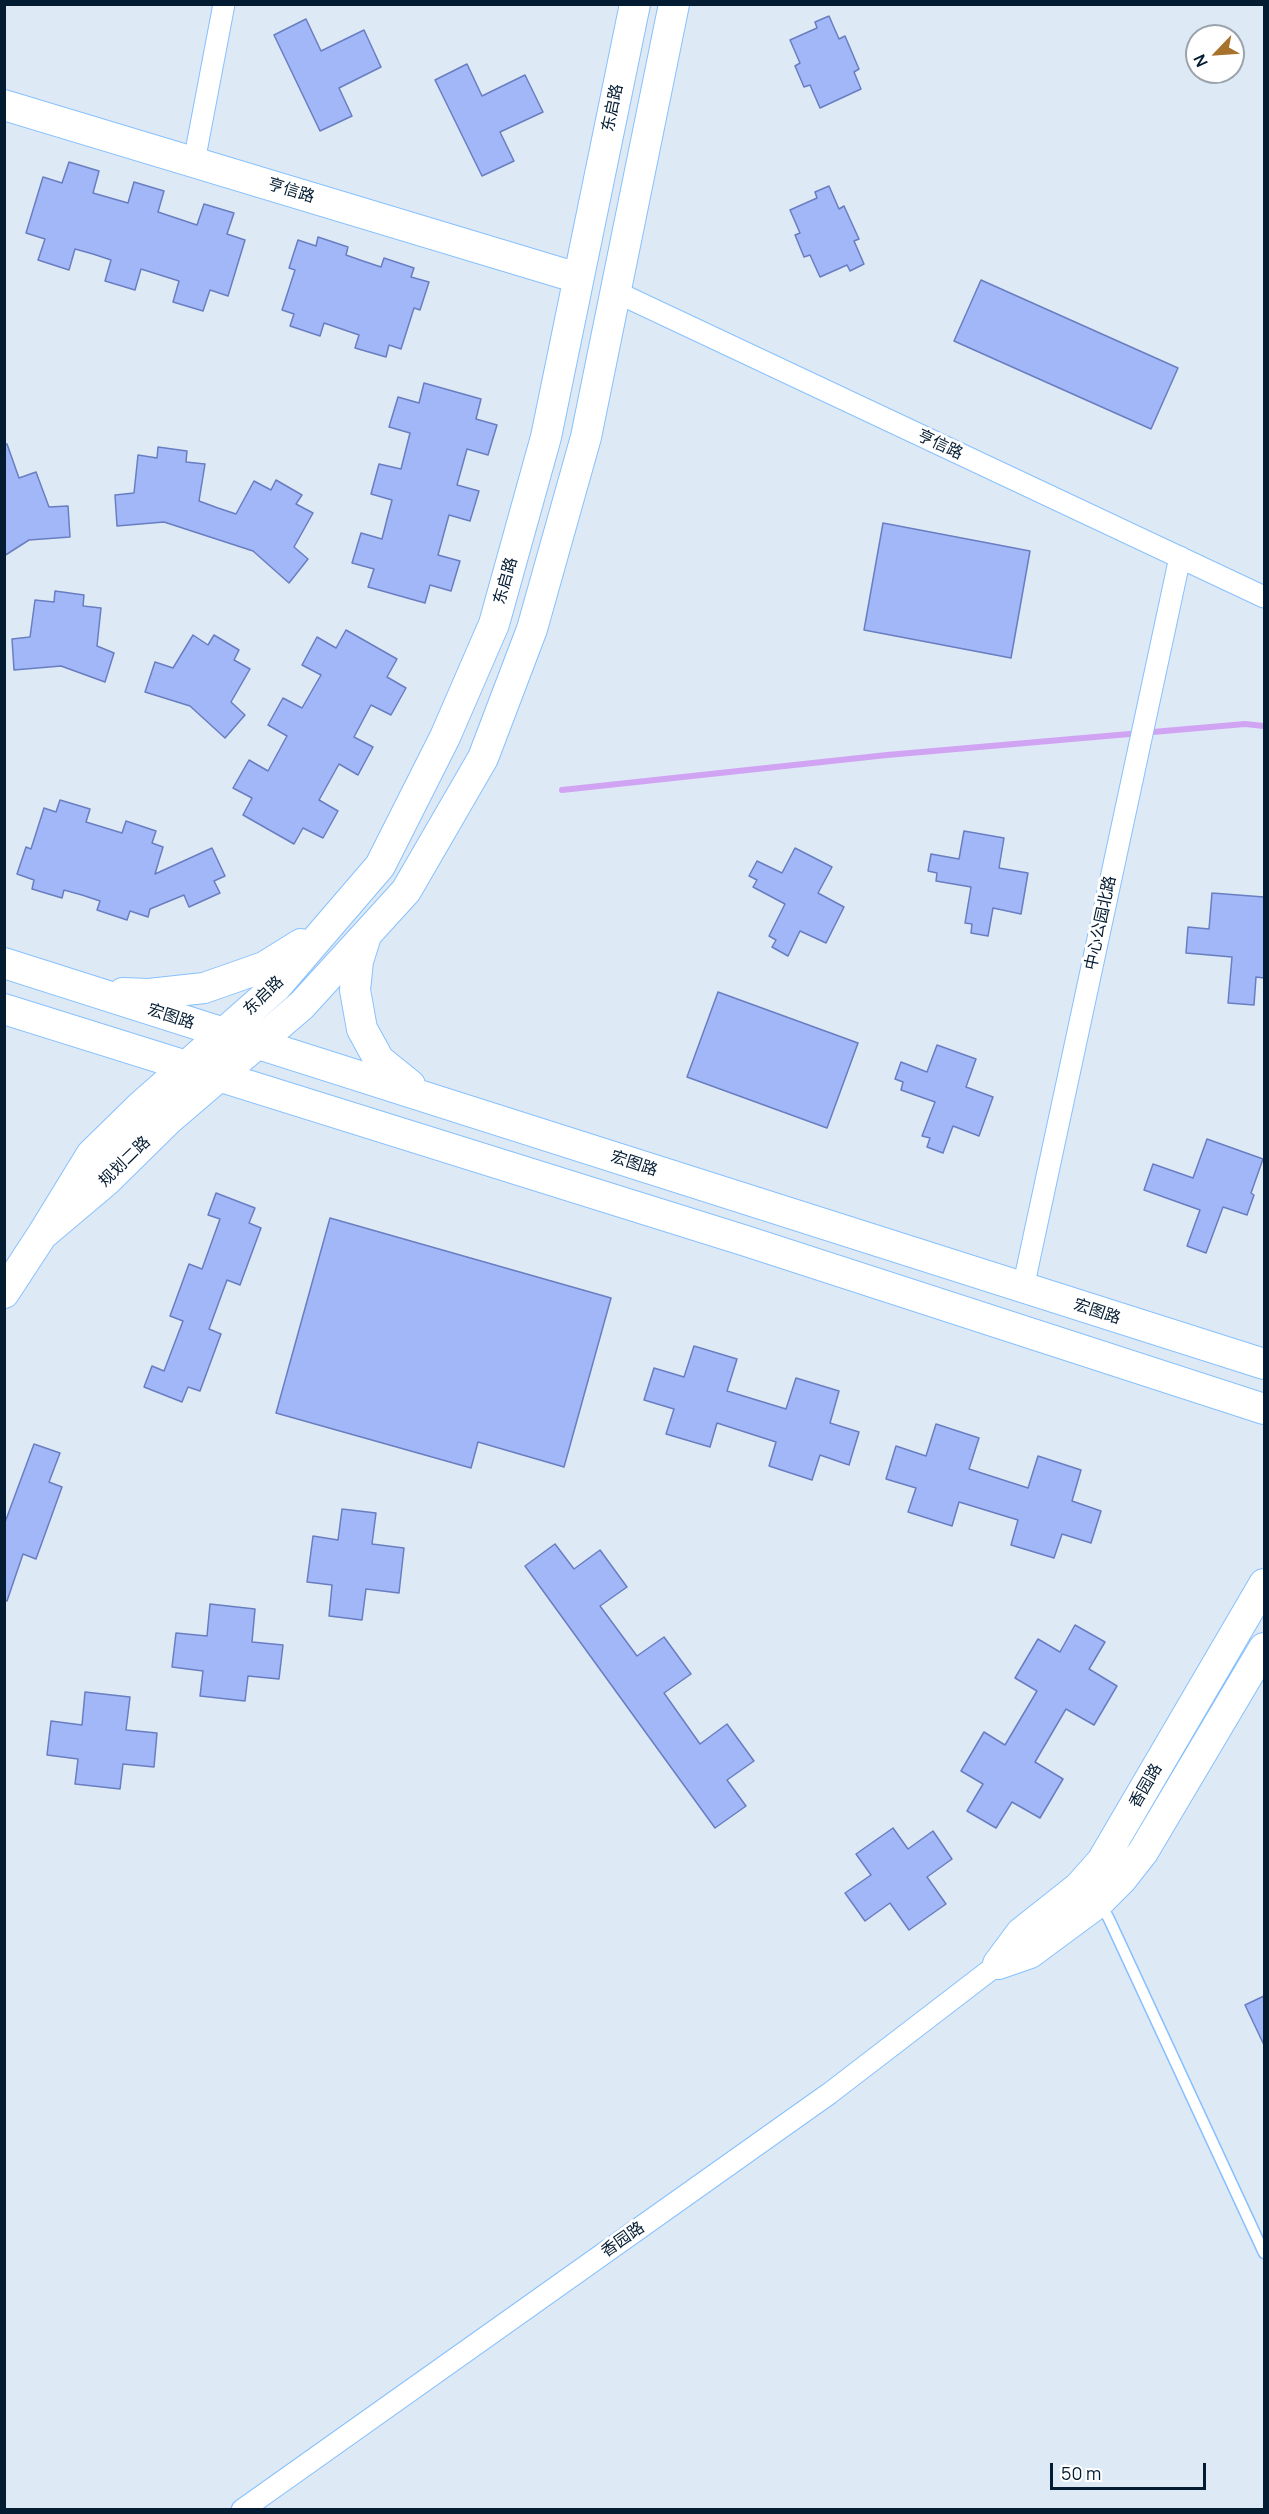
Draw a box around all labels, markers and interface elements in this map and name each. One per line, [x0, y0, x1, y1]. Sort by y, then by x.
north arrow [1185, 24, 1245, 84]
text: N [1188, 51, 1213, 71]
street label: 东启路 [599, 83, 627, 133]
street label: 亨信路 [265, 175, 317, 207]
street label: 亨信路 [914, 426, 966, 464]
street label: 东启路 [490, 555, 522, 607]
street label: 中心公园北路 [1082, 874, 1120, 972]
street label: 东启路 [240, 972, 288, 1020]
street label: 宏图路 [145, 1000, 197, 1034]
street label: 规划二路 [95, 1133, 155, 1191]
street label: 宏图路 [608, 1147, 660, 1181]
street label: 宏图路 [1071, 1295, 1123, 1329]
street label: 香园路 [1126, 1760, 1166, 1812]
street label: 香园路 [598, 2218, 648, 2262]
scale bar [1053, 2451, 1209, 2489]
text: 50 m [1061, 2461, 1101, 2485]

